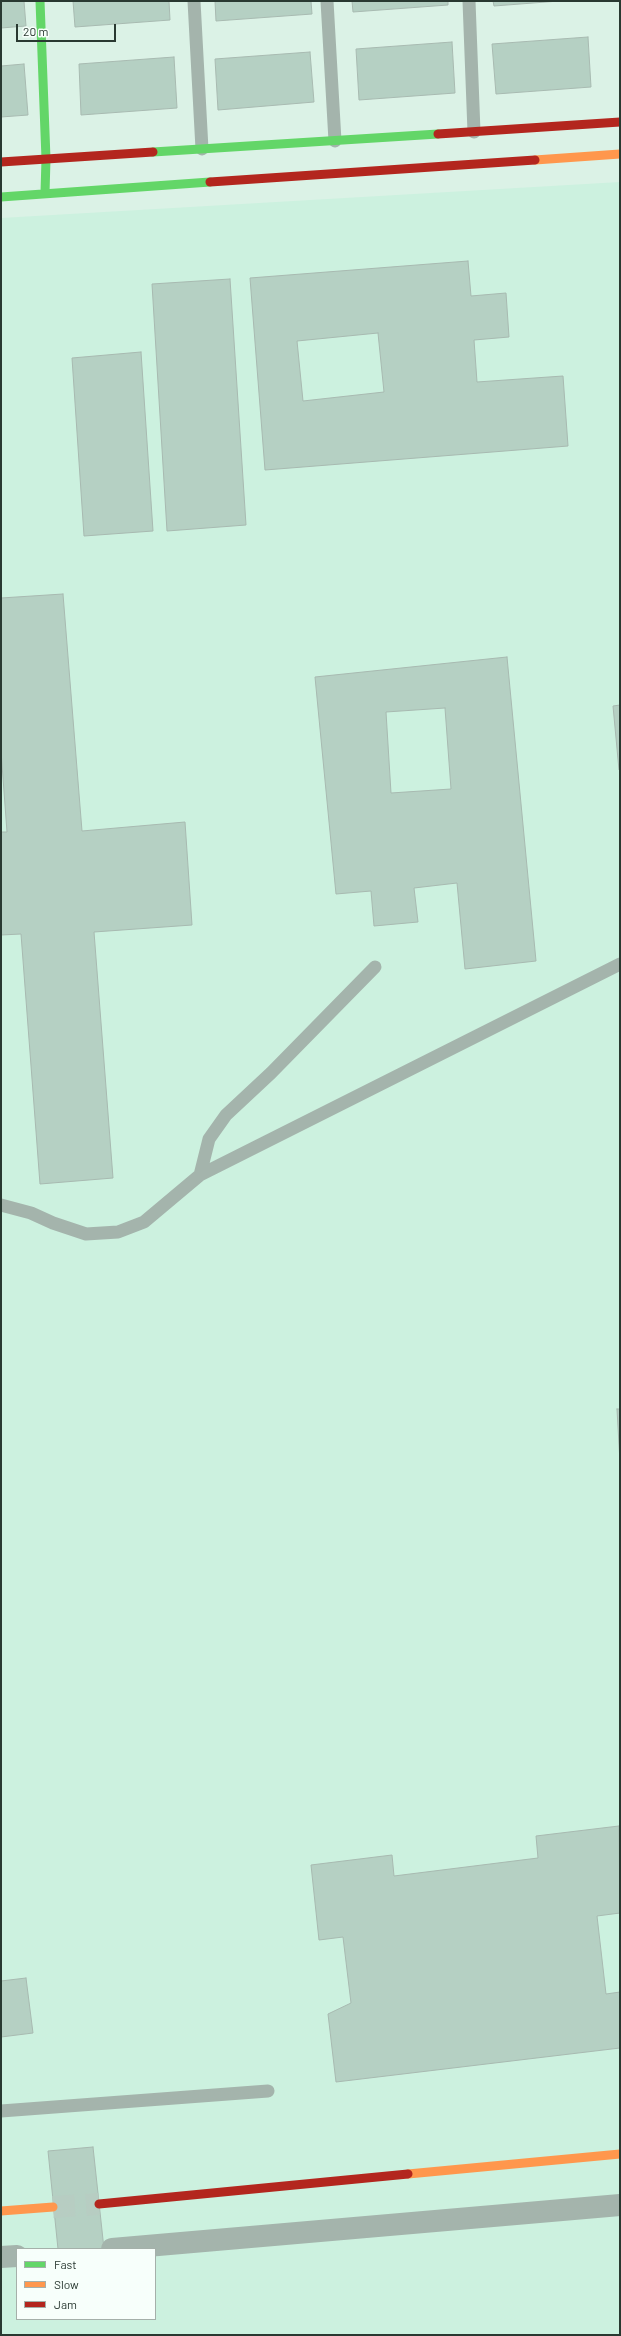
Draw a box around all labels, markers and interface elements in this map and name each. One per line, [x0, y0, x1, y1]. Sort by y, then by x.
scale bar [18, 16, 118, 42]
text: 20 m [23, 24, 49, 38]
legend [16, 2248, 156, 2320]
text: Fast [54, 2257, 77, 2271]
text: Slow [54, 2277, 79, 2291]
text: Jam [54, 2297, 77, 2311]

